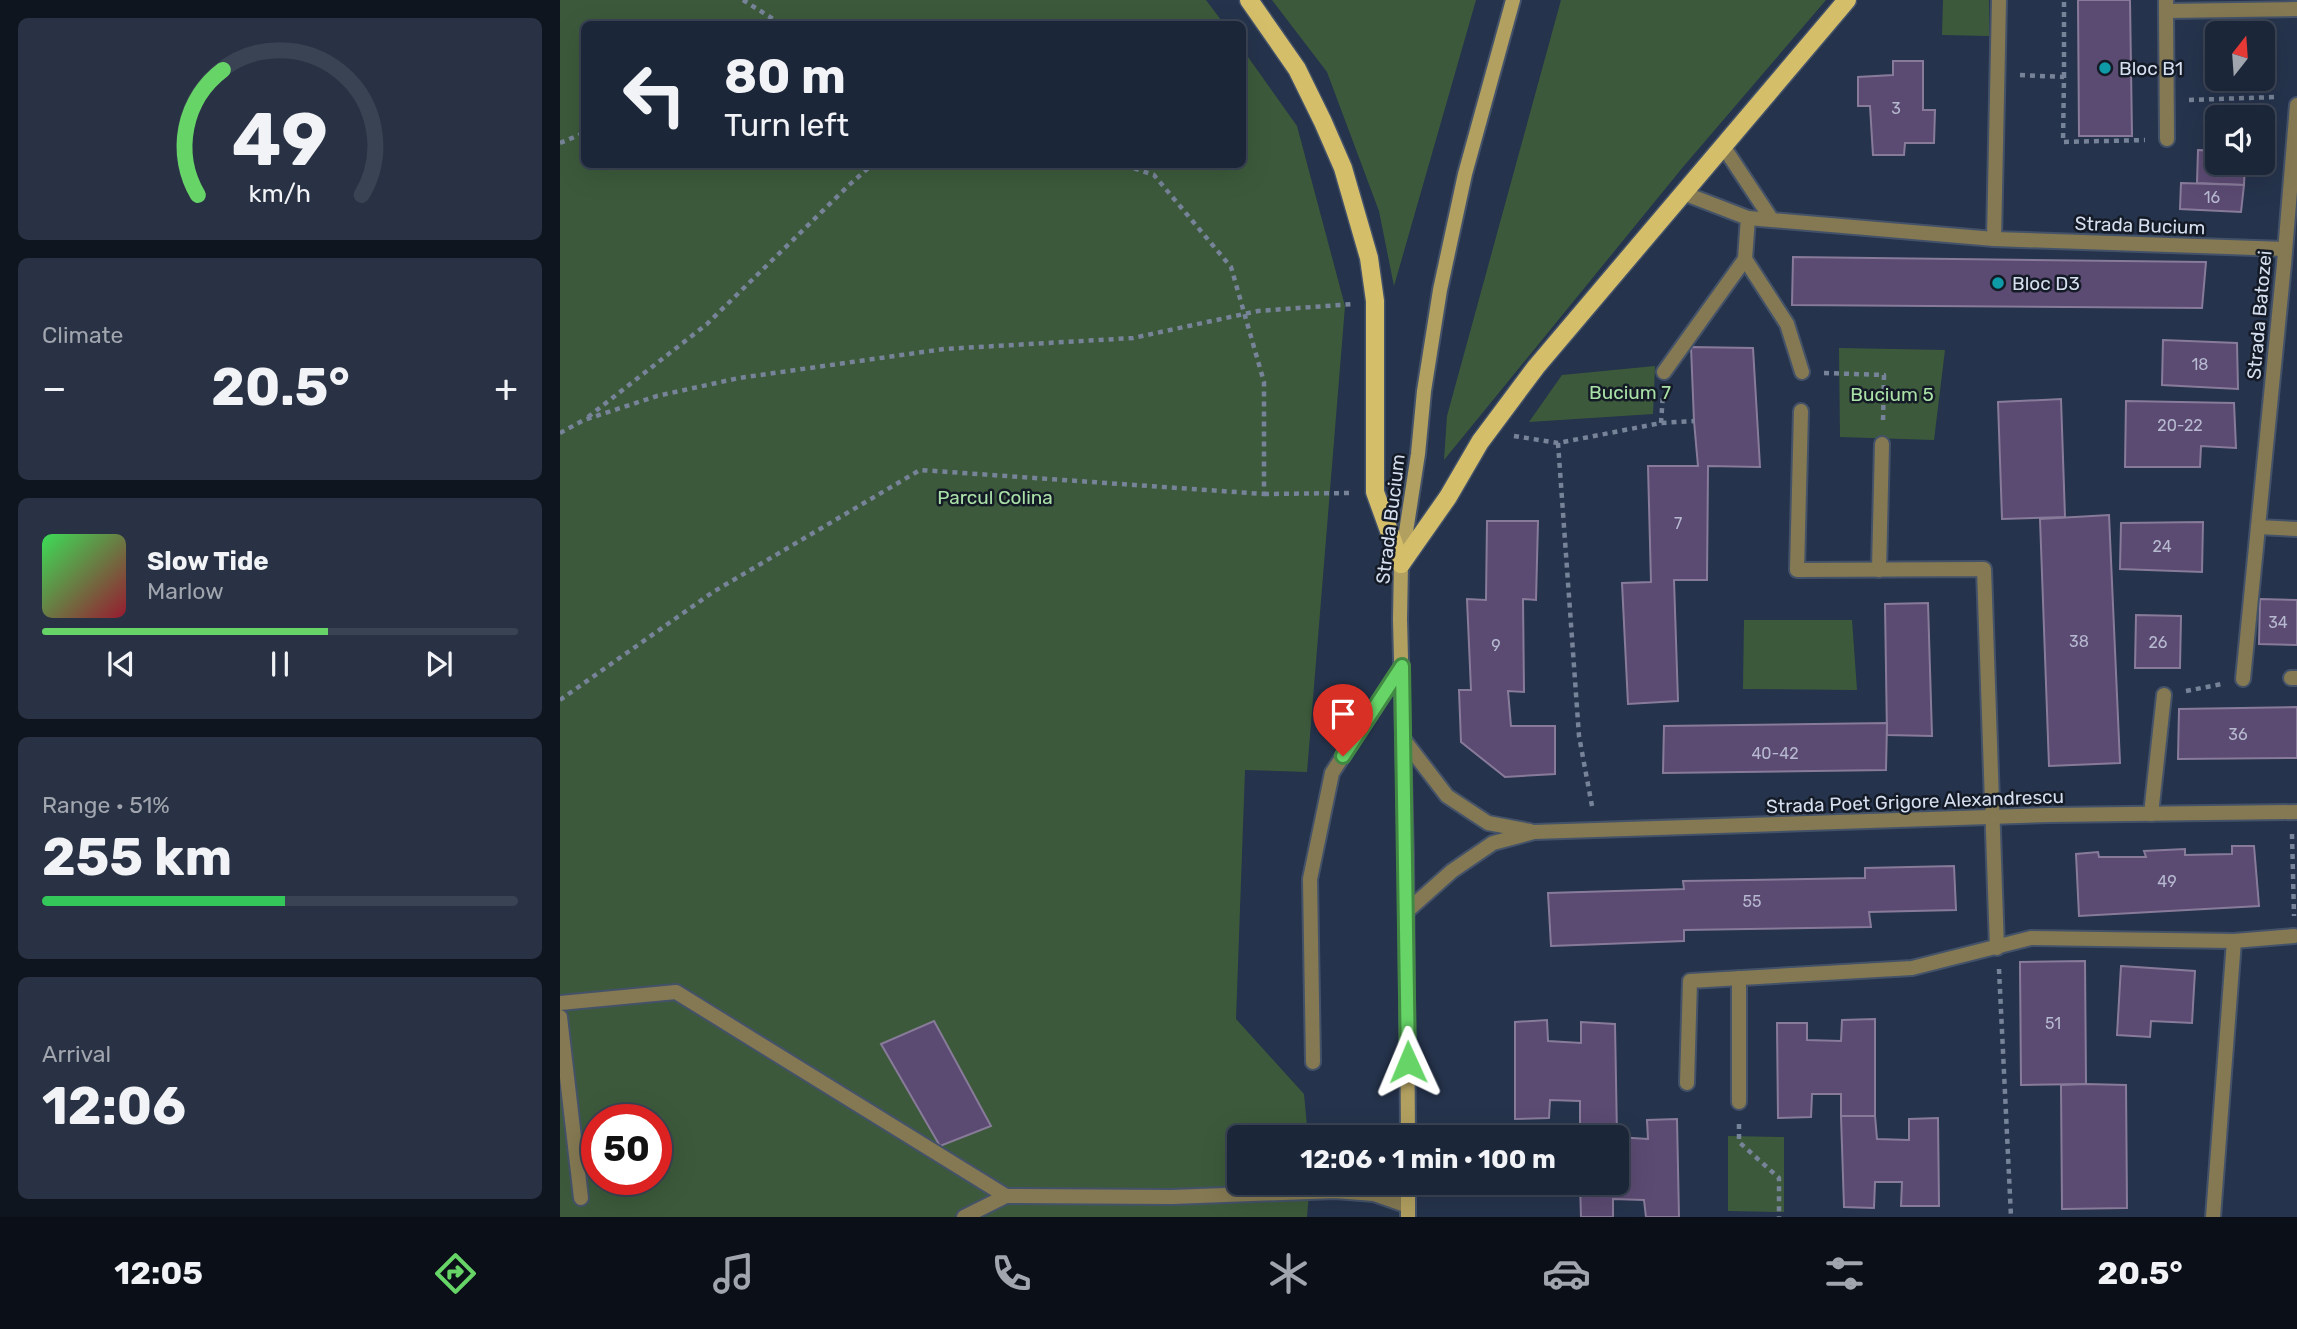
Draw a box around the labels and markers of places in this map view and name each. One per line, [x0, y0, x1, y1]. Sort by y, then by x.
place label: Bloc B1 [2119, 57, 2183, 80]
marker: Bloc B1 [2097, 60, 2113, 76]
place label: Bloc D3 [2012, 272, 2080, 295]
marker: Bloc D3 [1990, 275, 2006, 291]
pin [1313, 684, 1373, 756]

